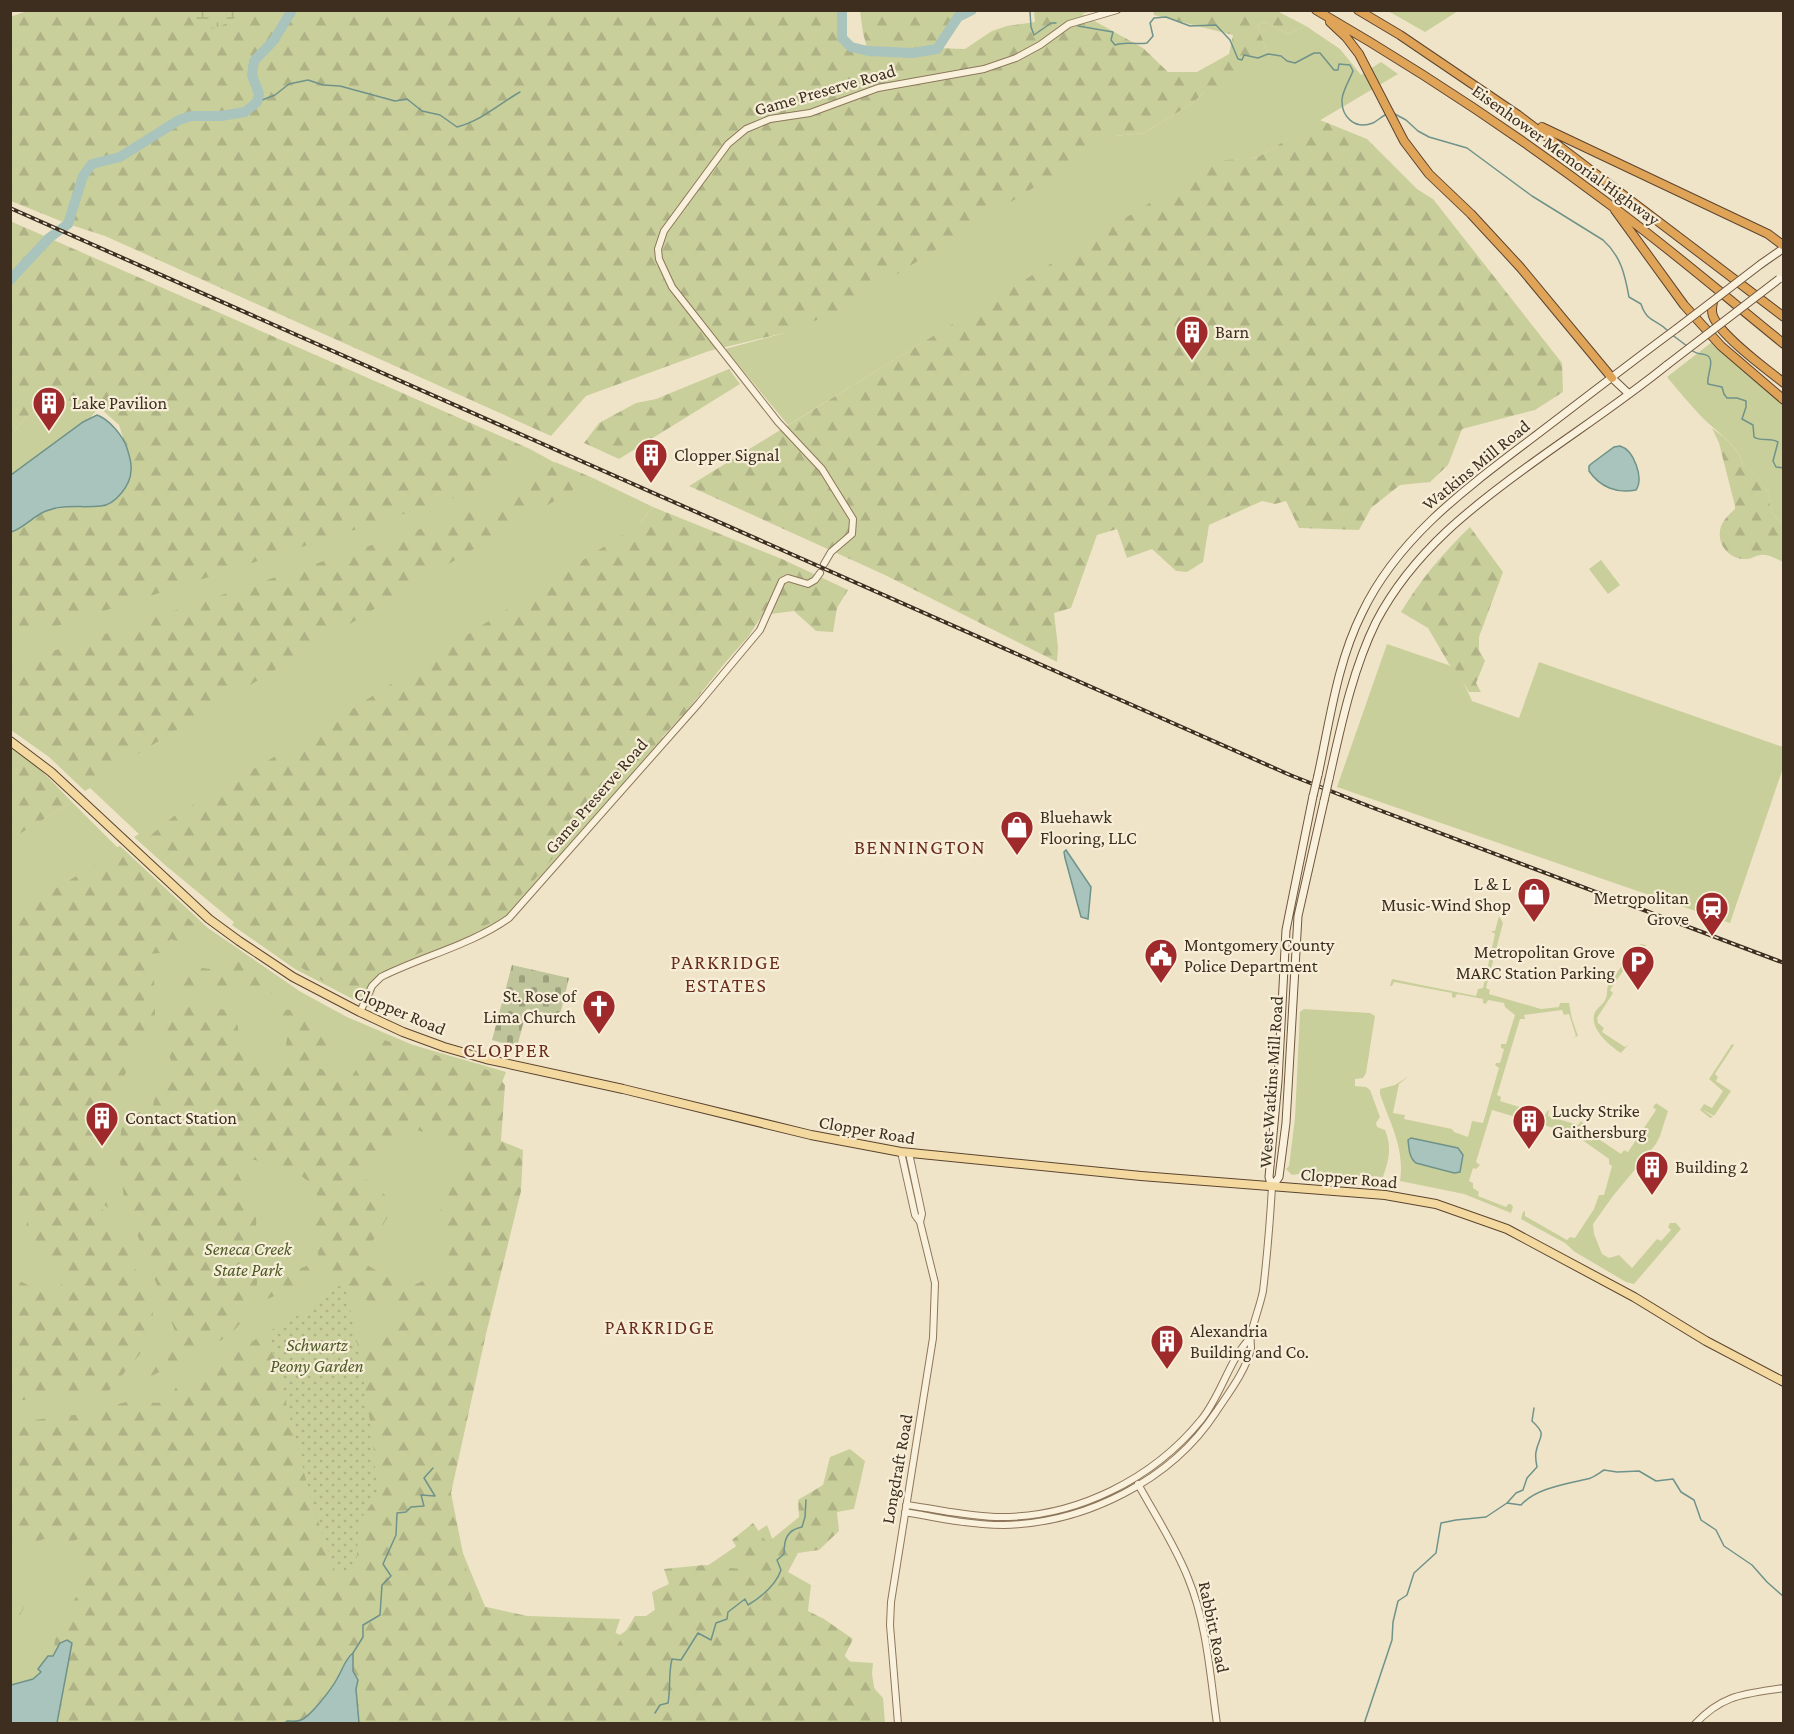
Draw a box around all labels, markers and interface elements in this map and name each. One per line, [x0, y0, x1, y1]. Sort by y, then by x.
street label: Game Preserve Road [752, 60, 898, 120]
street label: Eisenhower Memorial Highway [1468, 80, 1664, 230]
building icon: Barn [1174, 314, 1210, 361]
place label: Barn [1215, 322, 1250, 342]
building icon: Lake Pavilion [31, 385, 67, 432]
place label: Lake Pavilion [72, 393, 168, 413]
street label: Watkins Mill Road [1418, 415, 1534, 514]
building icon: Clopper Signal [633, 437, 669, 484]
place label: Clopper Signal [674, 445, 780, 465]
street label: Game Preserve Road [541, 734, 652, 858]
place label: Bluehawk Flooring, LLC [1040, 807, 1137, 848]
shop icon: Bluehawk Flooring, LLC [999, 809, 1035, 856]
district label: BENNINGTON [854, 836, 986, 858]
place label: L & L Music-Wind Shop [1381, 874, 1511, 915]
shop icon: L & L Music-Wind Shop [1516, 876, 1552, 923]
place label: Metropolitan Grove [1594, 888, 1689, 929]
station icon: Metropolitan Grove [1694, 890, 1730, 937]
place label: Montgomery County Police Department [1184, 935, 1335, 976]
public building icon: Montgomery County Police Department [1143, 937, 1179, 984]
place label: Metropolitan Grove MARC Station Parking [1456, 942, 1615, 983]
parking icon: Metropolitan Grove MARC Station Parking [1620, 944, 1656, 991]
district label: PARKRIDGE ESTATES [671, 951, 781, 996]
street label: Clopper Road [351, 983, 449, 1039]
place label: St. Rose of Lima Church [483, 986, 578, 1027]
church icon: St. Rose of Lima Church [581, 988, 617, 1035]
street label: West Watkins Mill Road [1255, 995, 1287, 1169]
district label: CLOPPER [463, 1039, 551, 1061]
building icon: Contact Station [84, 1100, 120, 1147]
place label: Lucky Strike Gaithersburg [1552, 1101, 1647, 1142]
building icon: Lucky Strike Gaithersburg [1511, 1103, 1547, 1150]
place label: Contact Station [125, 1108, 237, 1128]
street label: Clopper Road [817, 1112, 917, 1148]
building icon: Building 2 [1634, 1149, 1670, 1196]
place label: Building 2 [1675, 1157, 1748, 1177]
street label: Clopper Road [1300, 1164, 1399, 1192]
park label: Seneca Creek State Park [204, 1239, 293, 1280]
district label: PARKRIDGE [605, 1316, 715, 1338]
place label: Alexandria Building and Co. [1190, 1321, 1309, 1362]
building icon: Alexandria Building and Co. [1149, 1323, 1185, 1370]
park label: Schwartz Peony Garden [270, 1335, 364, 1376]
street label: Longdraft Road [877, 1412, 917, 1525]
street label: Rabbitt Road [1195, 1579, 1234, 1675]

